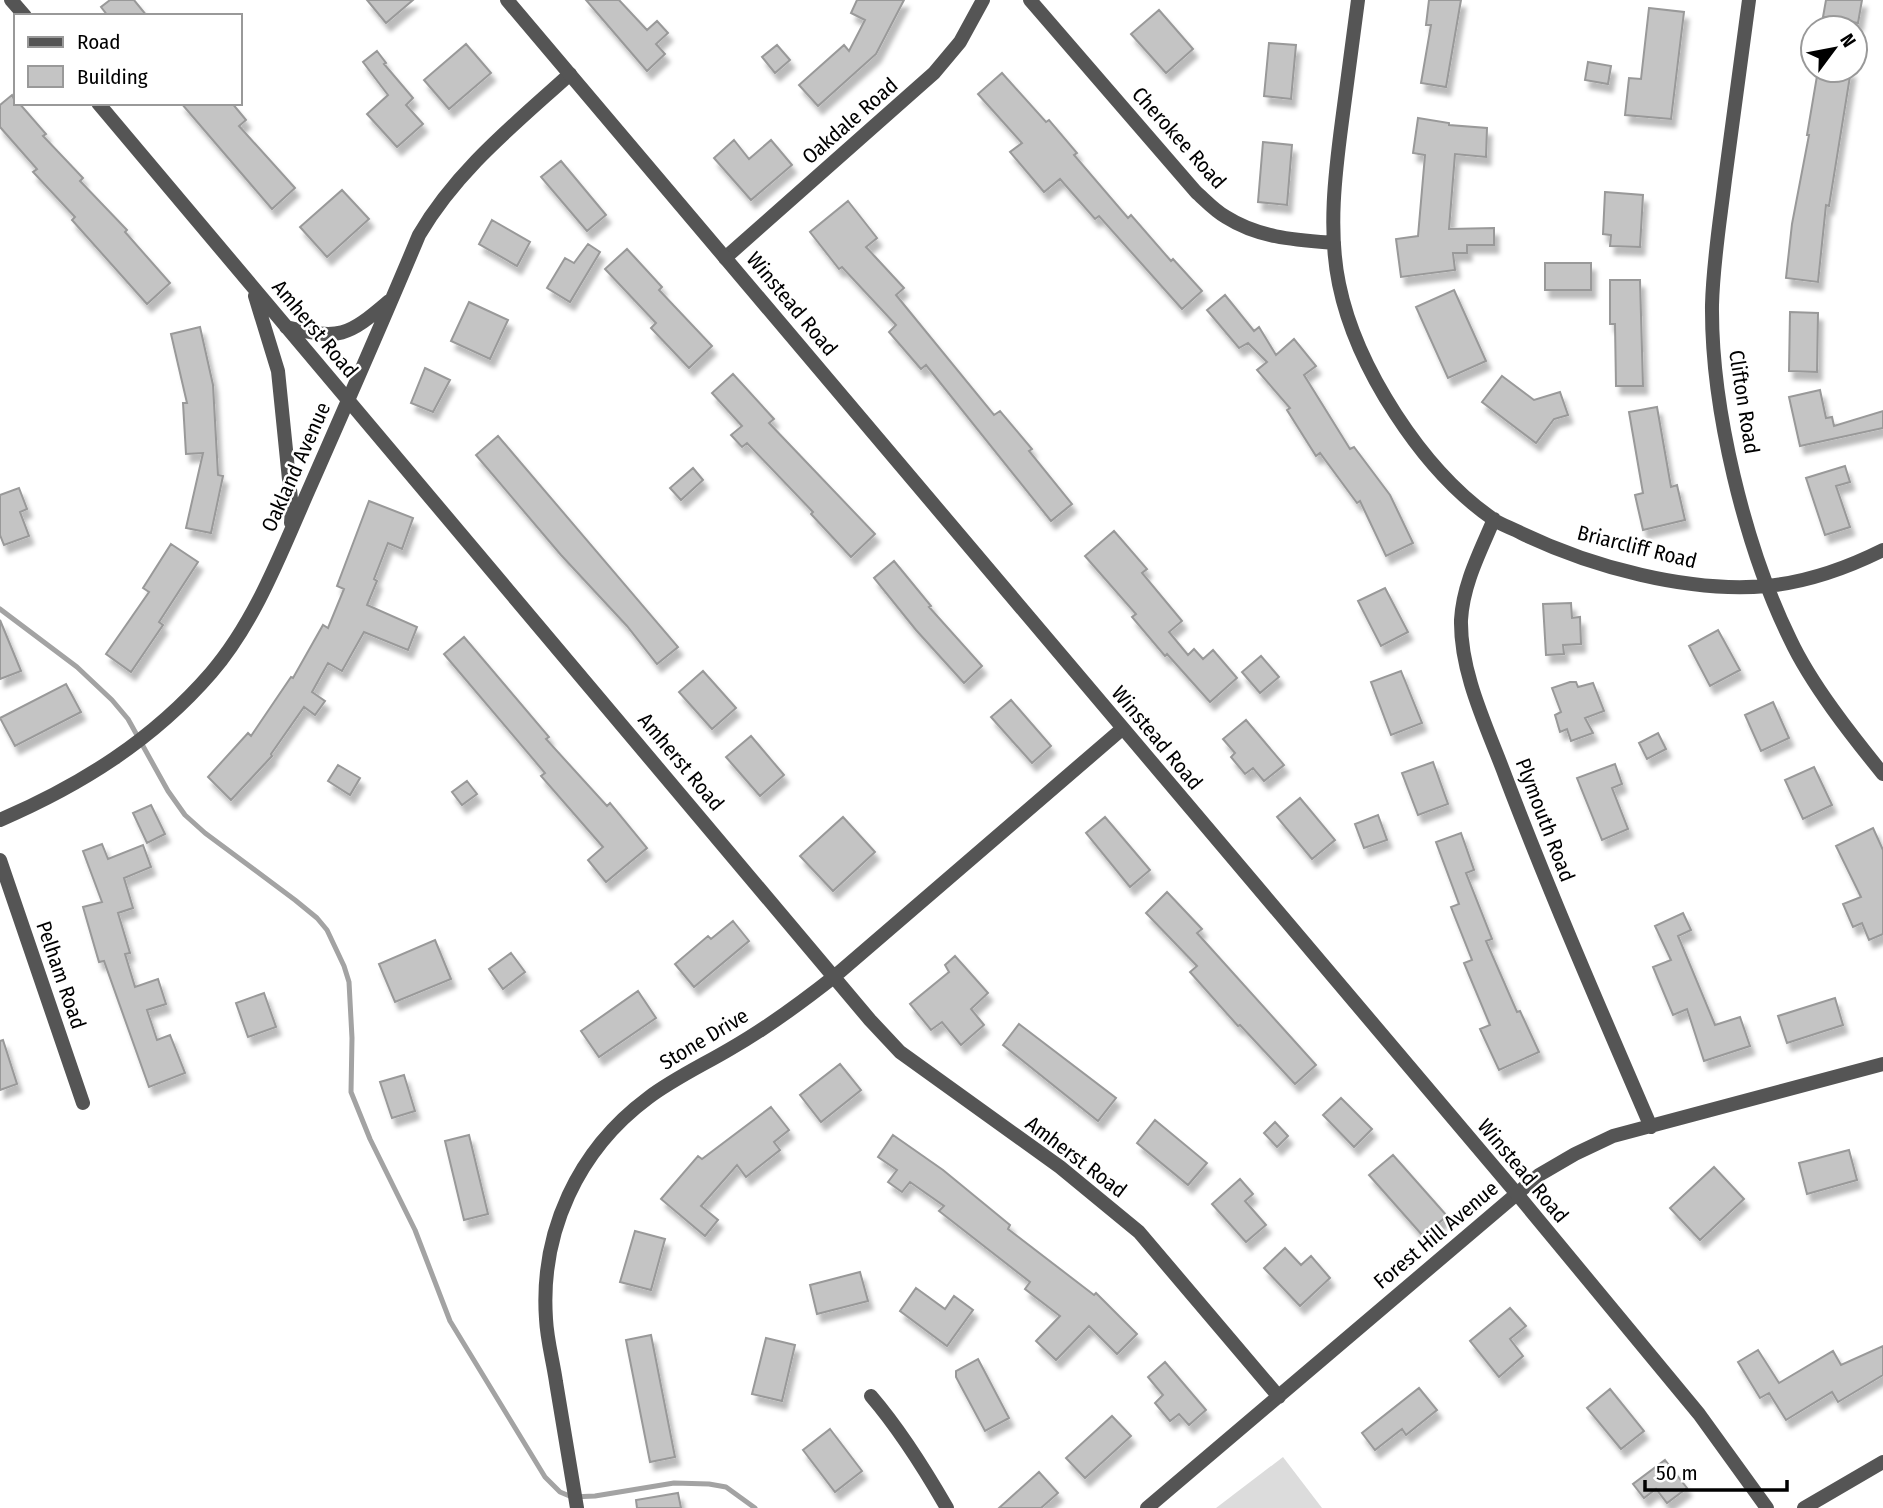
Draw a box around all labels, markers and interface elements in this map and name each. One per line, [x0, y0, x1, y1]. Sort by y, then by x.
legend [14, 14, 242, 105]
north arrow [1799, 14, 1869, 84]
text: Road [77, 29, 121, 55]
text: N [1835, 29, 1861, 51]
text: Building [77, 64, 148, 90]
street label: Oakdale Road [797, 72, 903, 170]
street label: Cherokee Road [1126, 82, 1232, 194]
street label: Winstead Road [741, 247, 843, 361]
street label: Amherst Road [266, 275, 364, 383]
street label: Clifton Road [1723, 348, 1765, 456]
street label: Oakland Avenue [256, 398, 336, 536]
street label: Briarcliff Road [1575, 520, 1699, 574]
street label: Winstead Road [1106, 681, 1208, 795]
street label: Amherst Road [632, 708, 730, 816]
street label: Plymouth Road [1510, 755, 1580, 885]
street label: Pelham Road [30, 918, 92, 1032]
street label: Stone Drive [655, 1002, 753, 1076]
street label: Amherst Road [1020, 1111, 1132, 1203]
street label: Winstead Road [1472, 1114, 1574, 1228]
street label: Forest Hill Avenue [1368, 1175, 1504, 1295]
scale bar [1645, 1448, 1787, 1492]
text: 50 m [1656, 1460, 1698, 1486]

